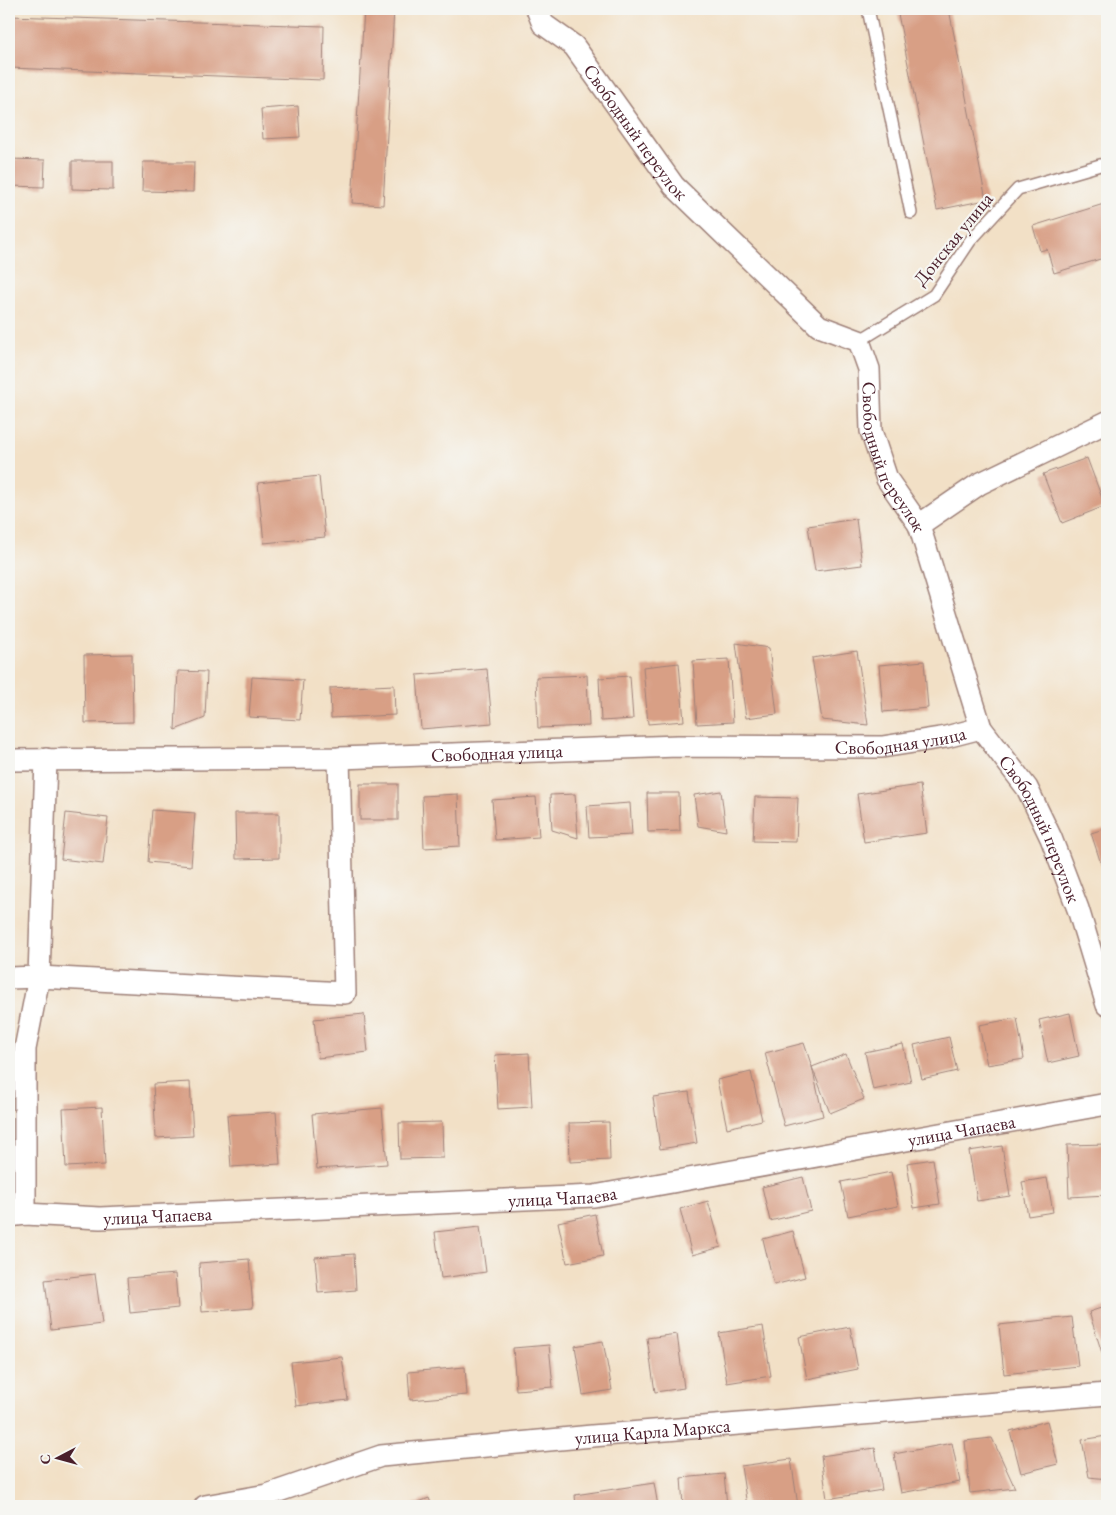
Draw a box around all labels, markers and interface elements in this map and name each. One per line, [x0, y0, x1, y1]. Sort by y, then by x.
street label: Свободный переулок [578, 59, 694, 206]
street label: Донская улица [908, 187, 999, 291]
street label: Свободный переулок [857, 381, 933, 535]
street label: Свободная улица [835, 720, 969, 760]
street label: Свободная улица [431, 738, 564, 767]
street label: Свободный переулок [993, 749, 1087, 906]
street label: улица Чапаева [906, 1108, 1018, 1152]
street label: улица Чапаева [507, 1180, 619, 1212]
street label: улица Чапаева [103, 1201, 213, 1230]
street label: улица Карла Маркса [573, 1412, 732, 1450]
north arrow [32, 1432, 82, 1482]
text: С [36, 1453, 55, 1465]

